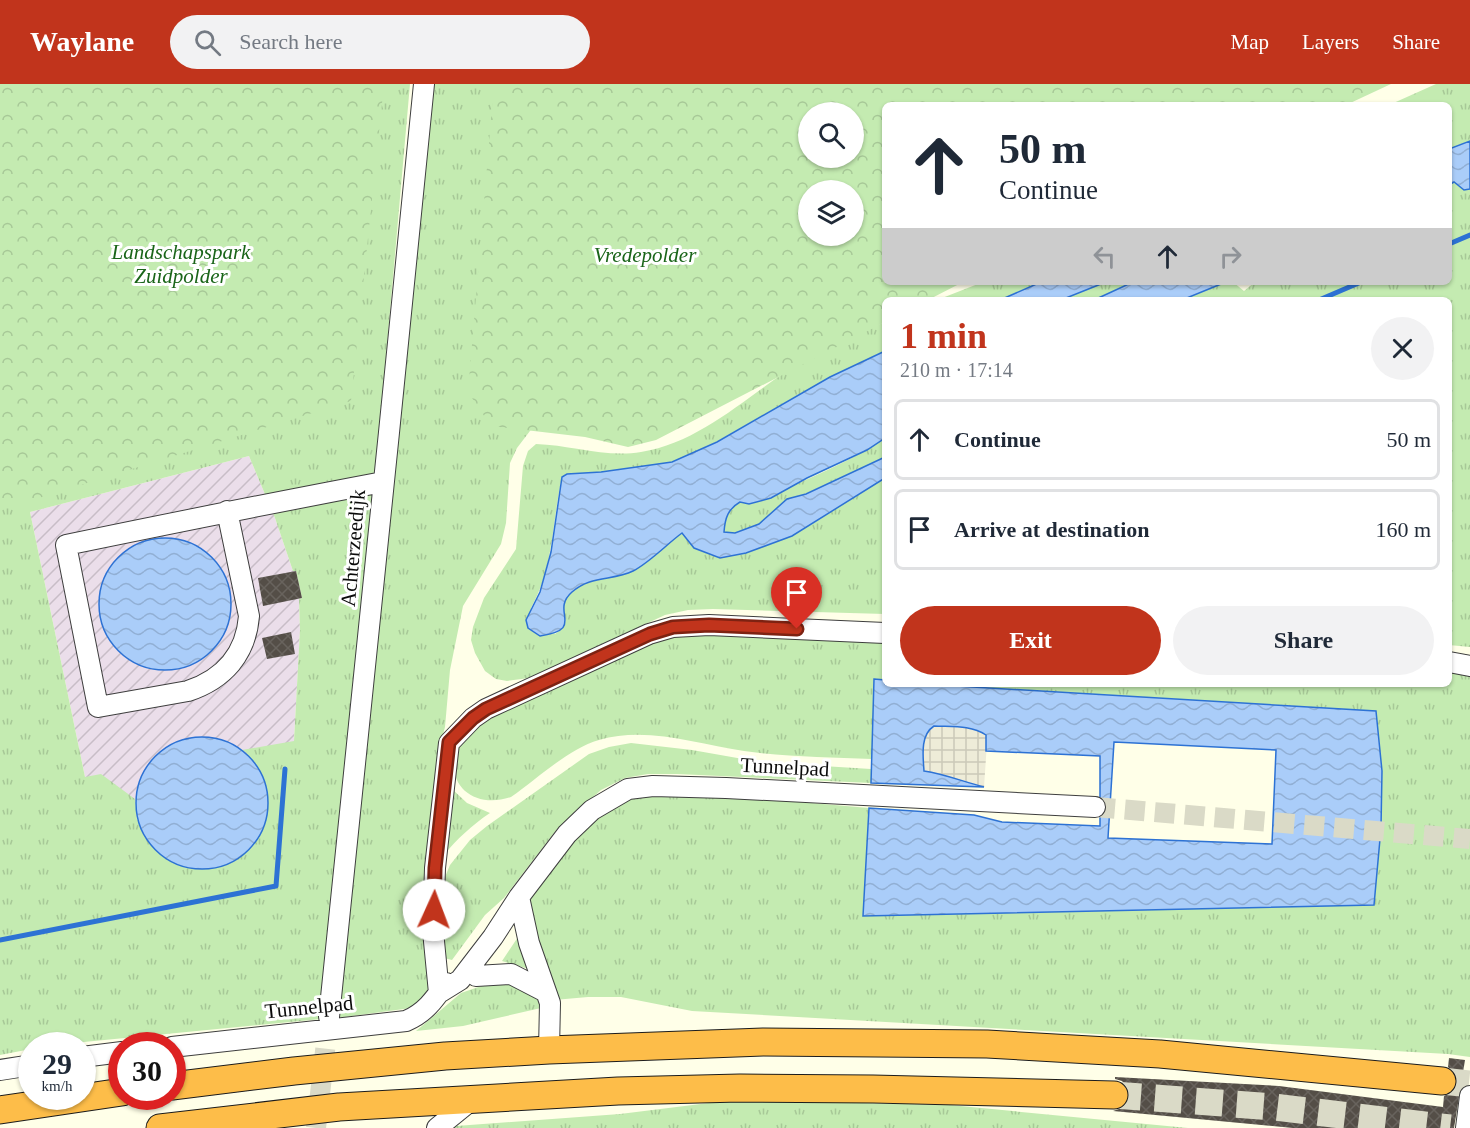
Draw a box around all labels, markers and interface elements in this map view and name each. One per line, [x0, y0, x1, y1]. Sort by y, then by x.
search box [170, 15, 590, 69]
text: Waylane [30, 26, 134, 57]
icon: search [191, 26, 224, 59]
text: Search here [239, 29, 342, 54]
text: Map [1231, 30, 1269, 54]
text: Layers [1302, 30, 1359, 54]
text: Share [1392, 30, 1440, 54]
map controls [798, 102, 864, 246]
button: search [798, 102, 864, 168]
icon: ahead [900, 126, 978, 204]
text: 50 m [999, 126, 1087, 172]
text: Continue [999, 175, 1098, 205]
button: layers [798, 180, 864, 246]
park label: Landschapspark Zuidpolder [111, 240, 251, 288]
icon: left [1088, 240, 1121, 273]
icon: ahead [1151, 240, 1184, 273]
icon: right [1214, 240, 1247, 273]
park label: Vredepolder [594, 243, 697, 267]
text: 1 min [900, 316, 987, 356]
button: close [1371, 317, 1434, 380]
text: 210 m · 17:14 [900, 359, 1013, 381]
icon: ahead [903, 423, 936, 456]
text: Continue [954, 427, 1041, 452]
text: 50 m [1386, 427, 1431, 452]
street label: Achterzeedijk [336, 488, 370, 608]
icon: arrive [903, 513, 936, 546]
text: Arrive at destination [954, 517, 1150, 542]
text: 160 m [1375, 517, 1431, 542]
pin [771, 567, 822, 629]
icon: arrive [780, 576, 813, 609]
button: Exit [900, 606, 1161, 675]
button: Share [1173, 606, 1434, 675]
street label: Tunnelpad [740, 753, 831, 781]
position arrow [402, 878, 466, 942]
street label: Tunnelpad [263, 990, 355, 1024]
speed limit sign: 30 [108, 1032, 186, 1110]
text: 29 [42, 1047, 72, 1080]
text: km/h [42, 1078, 72, 1094]

